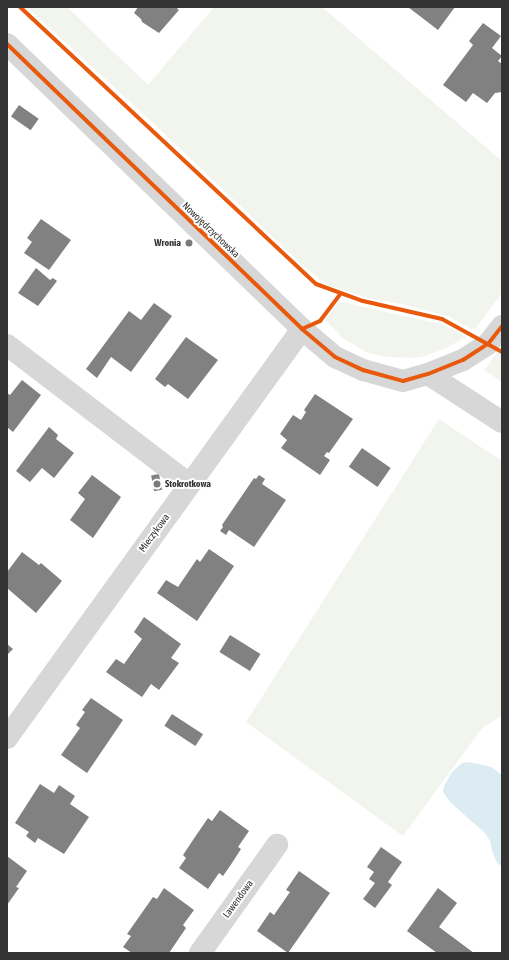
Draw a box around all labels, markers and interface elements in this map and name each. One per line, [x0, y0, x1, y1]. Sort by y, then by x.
street label: Nowojędrzychowska [180, 200, 242, 260]
place label: Wronia [154, 237, 181, 249]
marker: Wronia [184, 238, 194, 248]
place label: Stokrotkowa [165, 478, 211, 490]
marker: Stokrotkowa [152, 479, 162, 489]
street label: Mieczykowa [136, 512, 172, 554]
street label: Lawendowa [220, 878, 256, 920]

